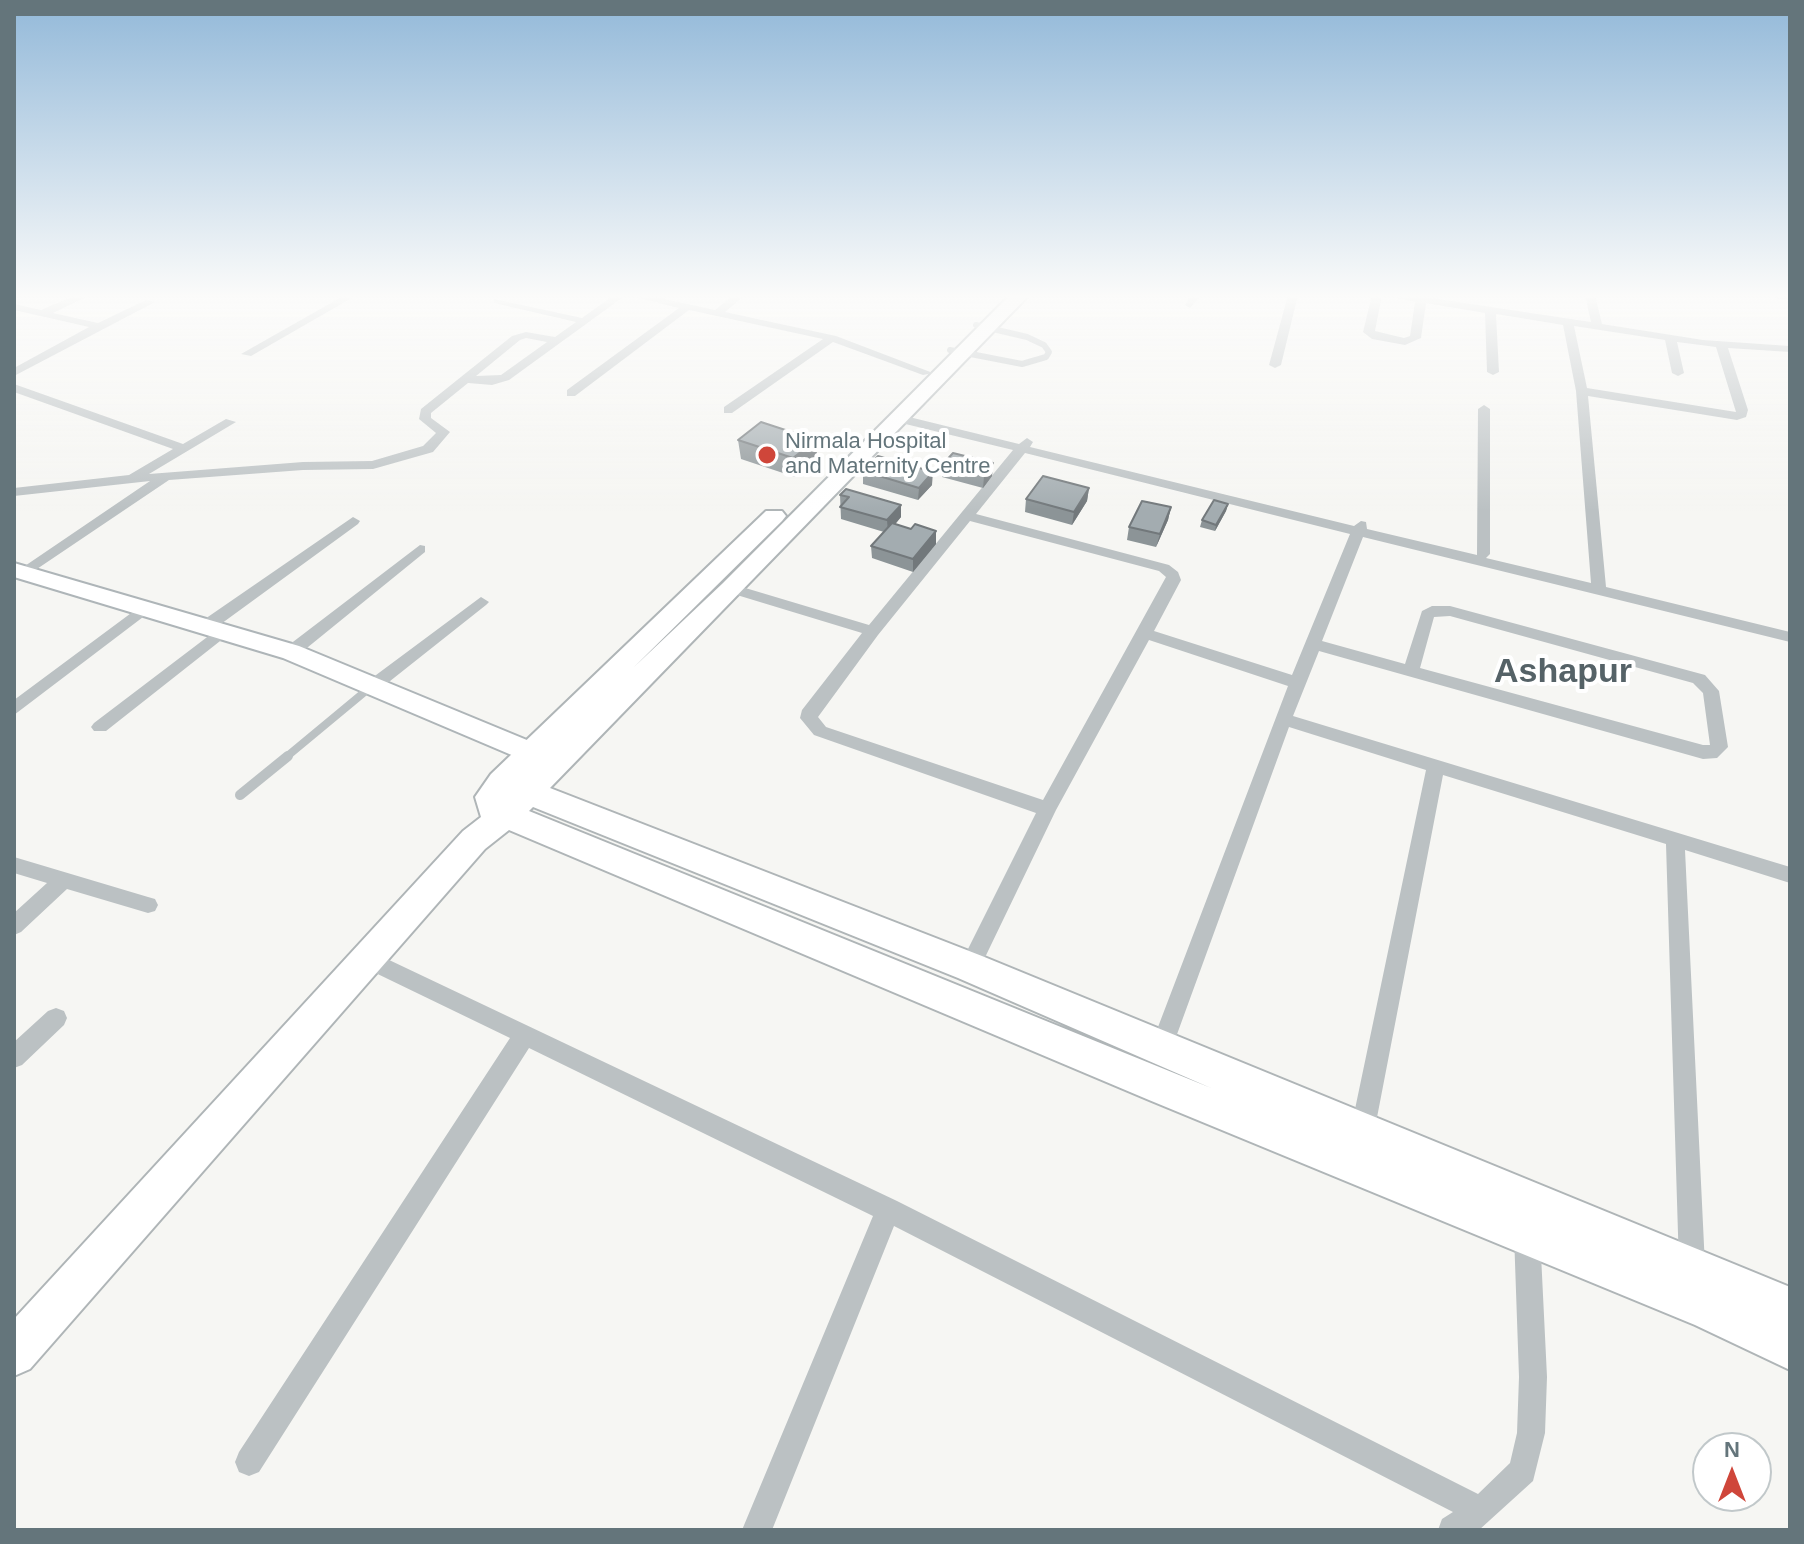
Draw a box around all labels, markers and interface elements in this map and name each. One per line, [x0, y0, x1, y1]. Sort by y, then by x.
place label: Nirmala Hospital and Maternity Centre [785, 429, 990, 480]
marker: Nirmala Hospital and Maternity Centre [756, 444, 778, 466]
district label: Ashapur [1494, 653, 1632, 693]
north arrow [1692, 1432, 1772, 1512]
text: N [1724, 1437, 1740, 1462]

